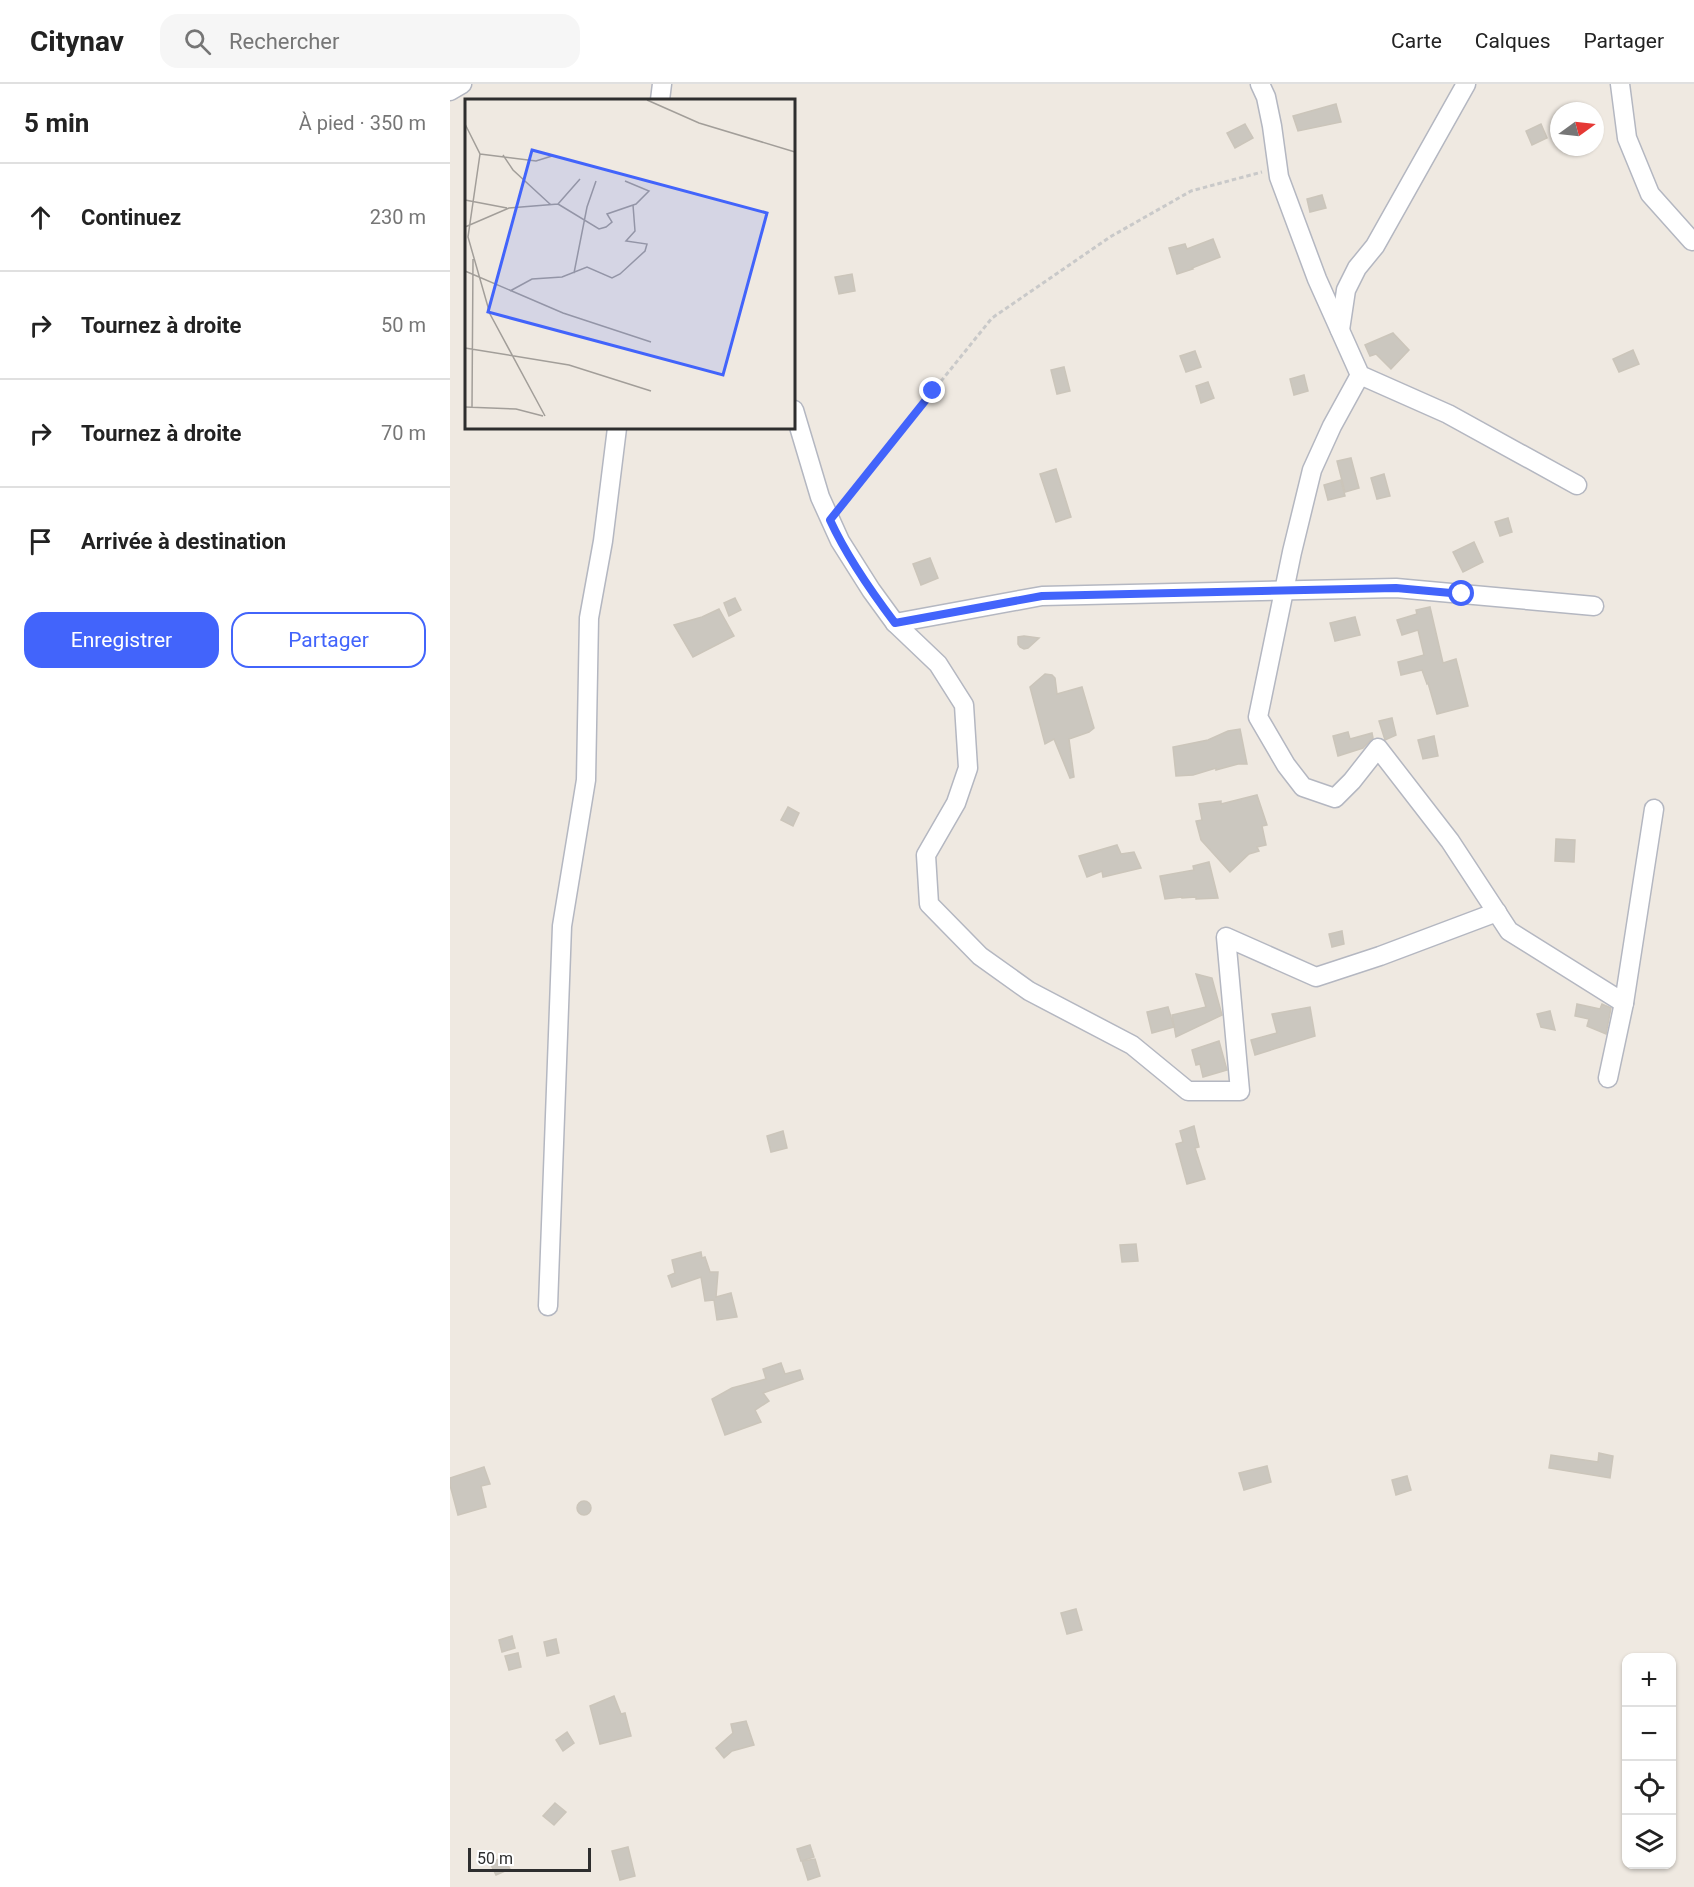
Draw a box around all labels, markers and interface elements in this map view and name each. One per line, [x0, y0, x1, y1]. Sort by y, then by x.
search box [160, 14, 580, 68]
text: Citynav [30, 25, 124, 58]
icon: search [181, 25, 214, 58]
text: Rechercher [229, 29, 339, 54]
text: Carte [1391, 29, 1442, 53]
text: Calques [1475, 29, 1550, 53]
text: Partager [1583, 29, 1664, 53]
inset map [465, 99, 795, 429]
north arrow [1550, 102, 1604, 156]
text: 5 min [24, 108, 89, 138]
text: À pied · 350 m [299, 111, 426, 135]
icon: ahead [24, 201, 57, 234]
text: Continuez [81, 205, 181, 230]
text: 230 m [370, 205, 426, 229]
icon: right [24, 309, 57, 342]
text: Tournez à droite [81, 313, 241, 338]
text: 50 m [381, 313, 426, 337]
route end [919, 377, 945, 403]
icon: right [24, 417, 57, 450]
text: Tournez à droite [81, 421, 241, 446]
text: 70 m [381, 421, 426, 445]
icon: arrive [24, 525, 57, 558]
text: Arrivée à destination [81, 529, 286, 554]
route start [1448, 580, 1474, 606]
button: Enregistrer [24, 612, 219, 668]
button: Partager [231, 612, 426, 668]
map controls [1622, 1653, 1676, 1869]
button: + [1622, 1653, 1676, 1707]
button: − [1622, 1707, 1676, 1761]
button: locate [1622, 1761, 1676, 1815]
button: layers [1622, 1815, 1676, 1869]
scale bar [468, 1845, 591, 1872]
text: 50 m [477, 1849, 513, 1868]

